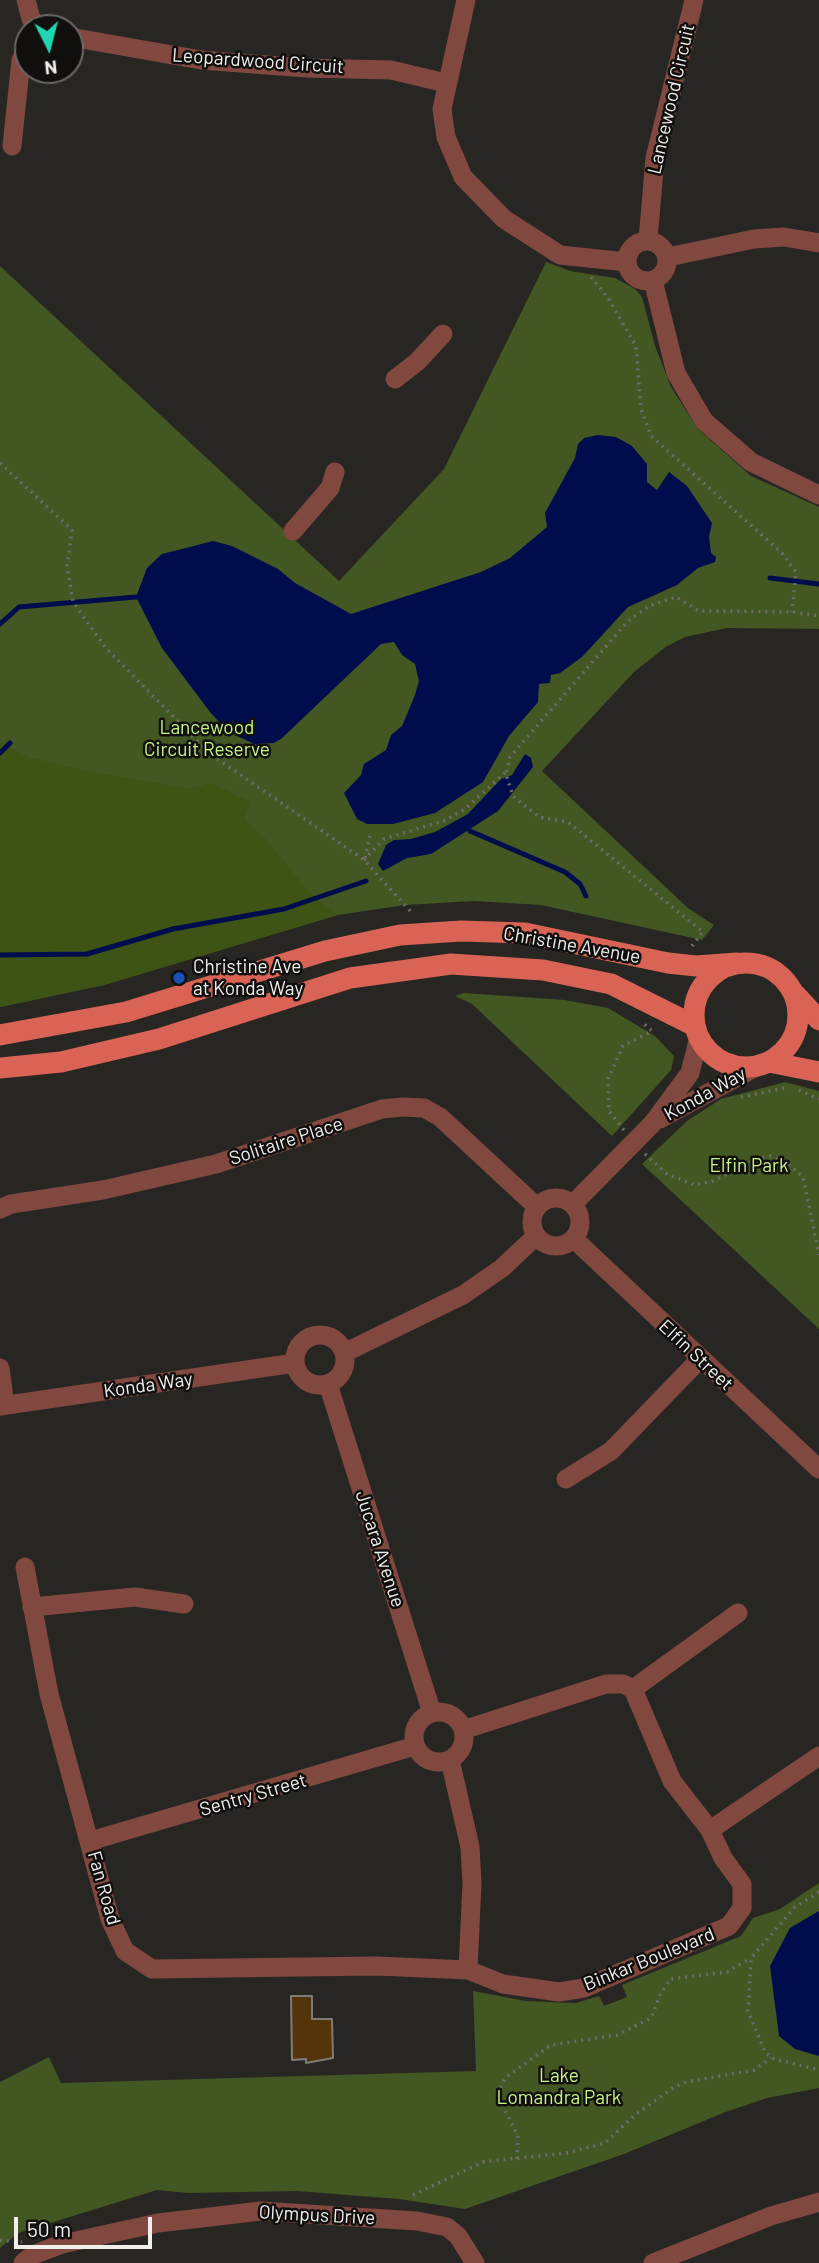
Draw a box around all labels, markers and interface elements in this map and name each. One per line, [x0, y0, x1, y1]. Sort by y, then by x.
north arrow [14, 14, 84, 84]
street label: Lancewood Circuit [643, 22, 699, 176]
street label: Leopardwood Circuit [171, 44, 345, 78]
text: N [44, 56, 59, 80]
park label: Lancewood Circuit Reserve [144, 717, 270, 761]
street label: Christine Avenue [502, 922, 642, 968]
place label: Christine Ave at Konda Way [193, 956, 303, 1000]
marker: Christine Ave at Konda Way [171, 970, 187, 986]
street label: Konda Way [660, 1062, 750, 1126]
street label: Solitaire Place [226, 1112, 346, 1170]
park label: Elfin Park [710, 1155, 788, 1177]
street label: Elfin Street [654, 1315, 738, 1395]
street label: Konda Way [102, 1367, 194, 1403]
street label: Jucara Avenue [350, 1488, 410, 1610]
street label: Sentry Street [197, 1769, 309, 1821]
street label: Fan Road [83, 1848, 125, 1928]
street label: Binkar Boulevard [580, 1922, 718, 1996]
park label: Lake Lomandra Park [497, 2065, 621, 2109]
street label: Olympus Drive [258, 2201, 376, 2229]
scale bar [18, 2204, 156, 2248]
text: 50 m [27, 2216, 71, 2241]

